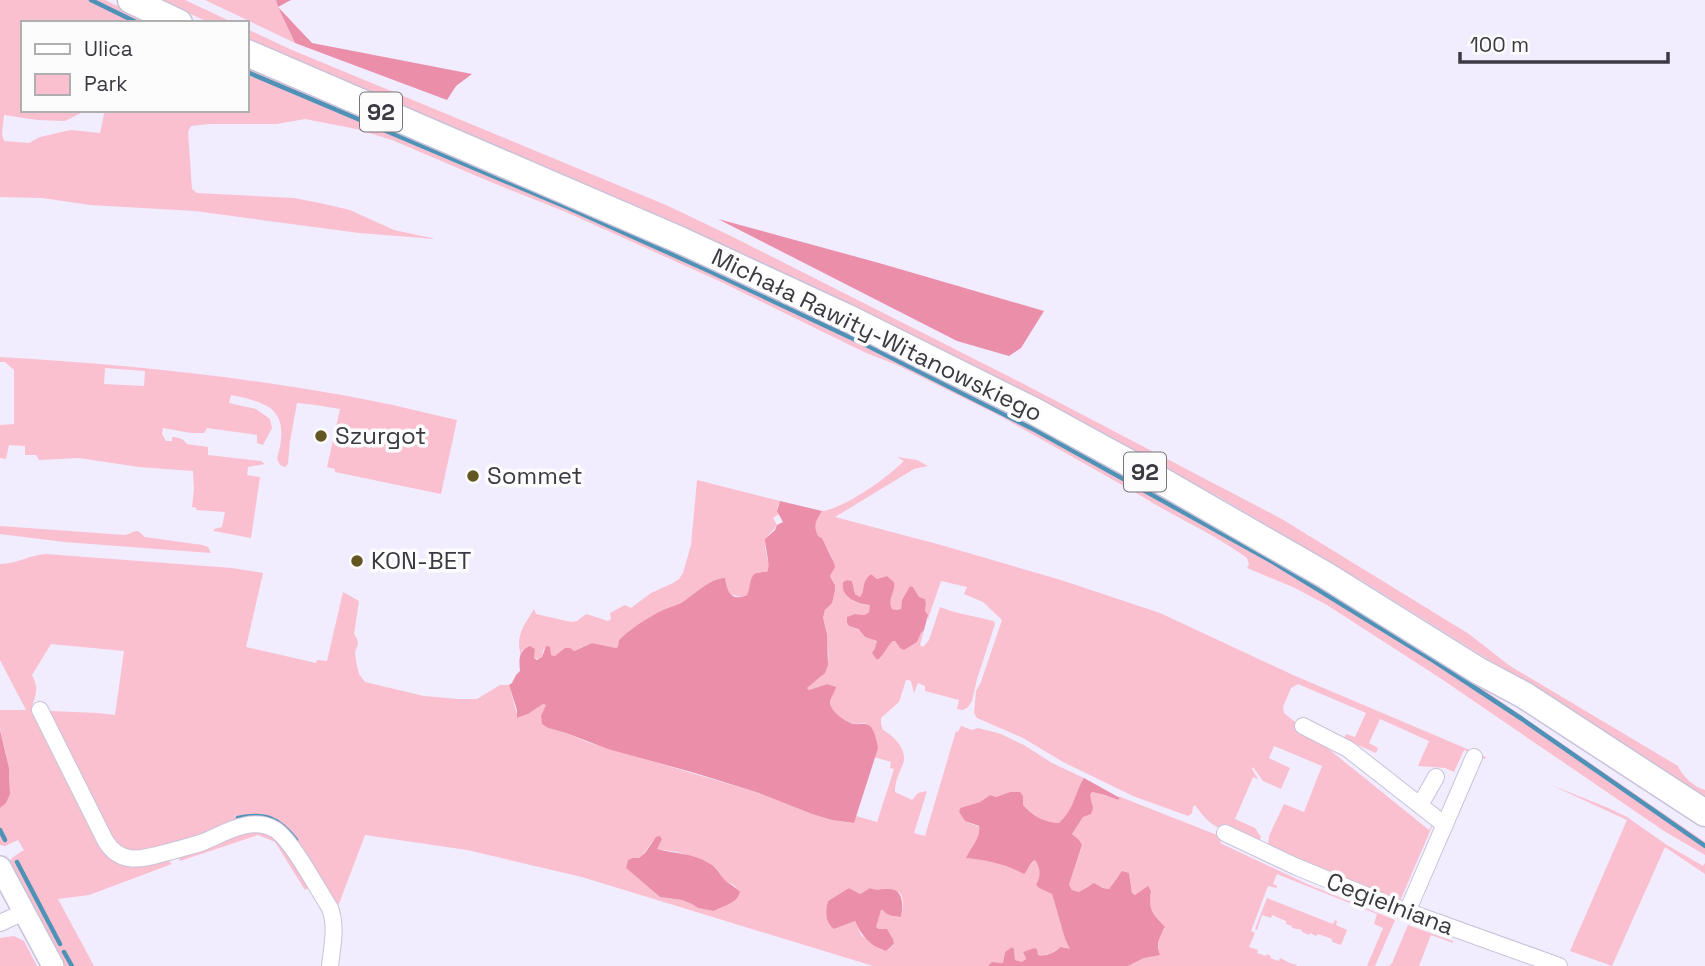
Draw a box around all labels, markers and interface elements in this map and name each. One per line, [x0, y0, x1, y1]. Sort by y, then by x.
legend [21, 21, 248, 112]
scale bar [1460, 21, 1668, 65]
text: 100 m [1470, 31, 1529, 58]
text: Ulica [84, 35, 133, 62]
text: Park [84, 70, 128, 97]
road number: 92 [360, 92, 402, 132]
street label: Michała Rawity-Witanowskiego [707, 241, 1048, 428]
place label: Szurgot [335, 420, 426, 451]
marker: Szurgot [313, 428, 329, 444]
road number: 92 [1124, 452, 1166, 492]
place label: Sommet [487, 460, 583, 491]
marker: Sommet [465, 468, 481, 484]
place label: KON-BET [371, 545, 471, 576]
marker: KON-BET [349, 553, 365, 569]
street label: Cegielniana [1322, 865, 1458, 942]

